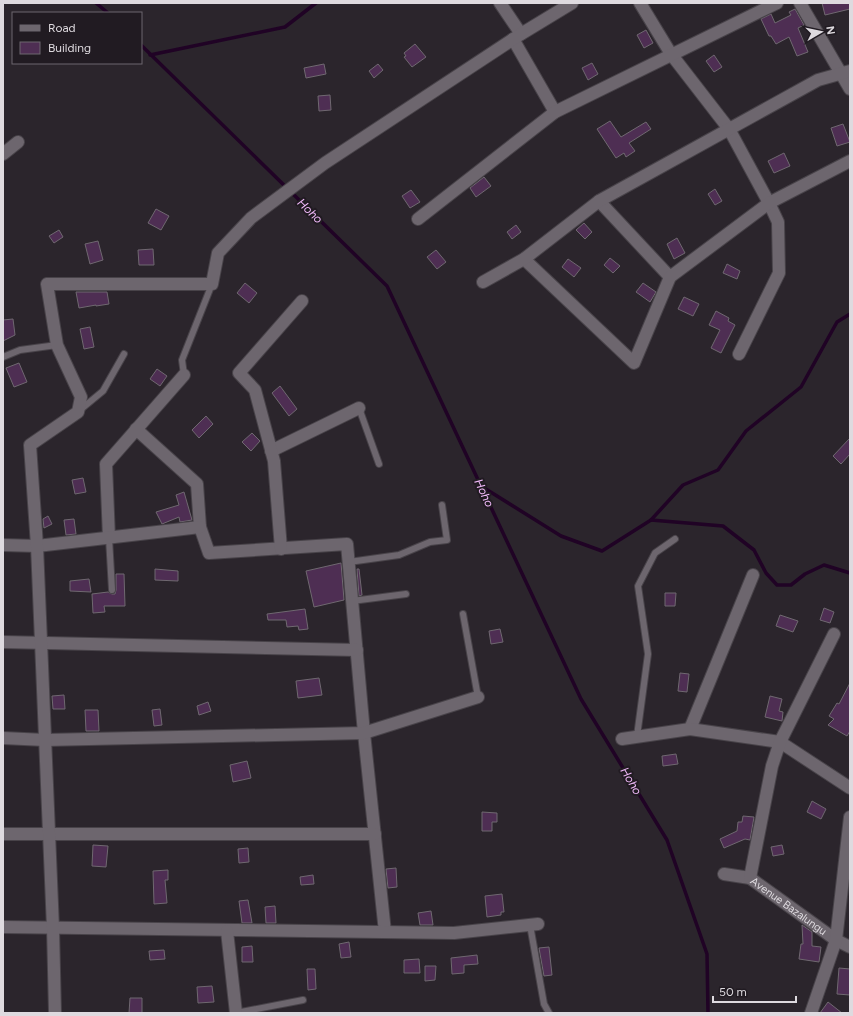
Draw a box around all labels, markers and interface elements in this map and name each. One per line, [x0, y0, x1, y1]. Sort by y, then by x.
legend [12, 12, 142, 64]
north arrow [801, 12, 841, 52]
text: Road [48, 21, 76, 35]
text: N [823, 25, 837, 36]
text: Building [48, 41, 91, 55]
water label: Hoho [294, 196, 326, 226]
water label: Hoho [471, 477, 497, 509]
water label: Hoho [617, 765, 645, 797]
street label: Avenue Bazalungu [748, 875, 829, 938]
scale bar [713, 978, 796, 1004]
text: 50 m [719, 985, 747, 999]

